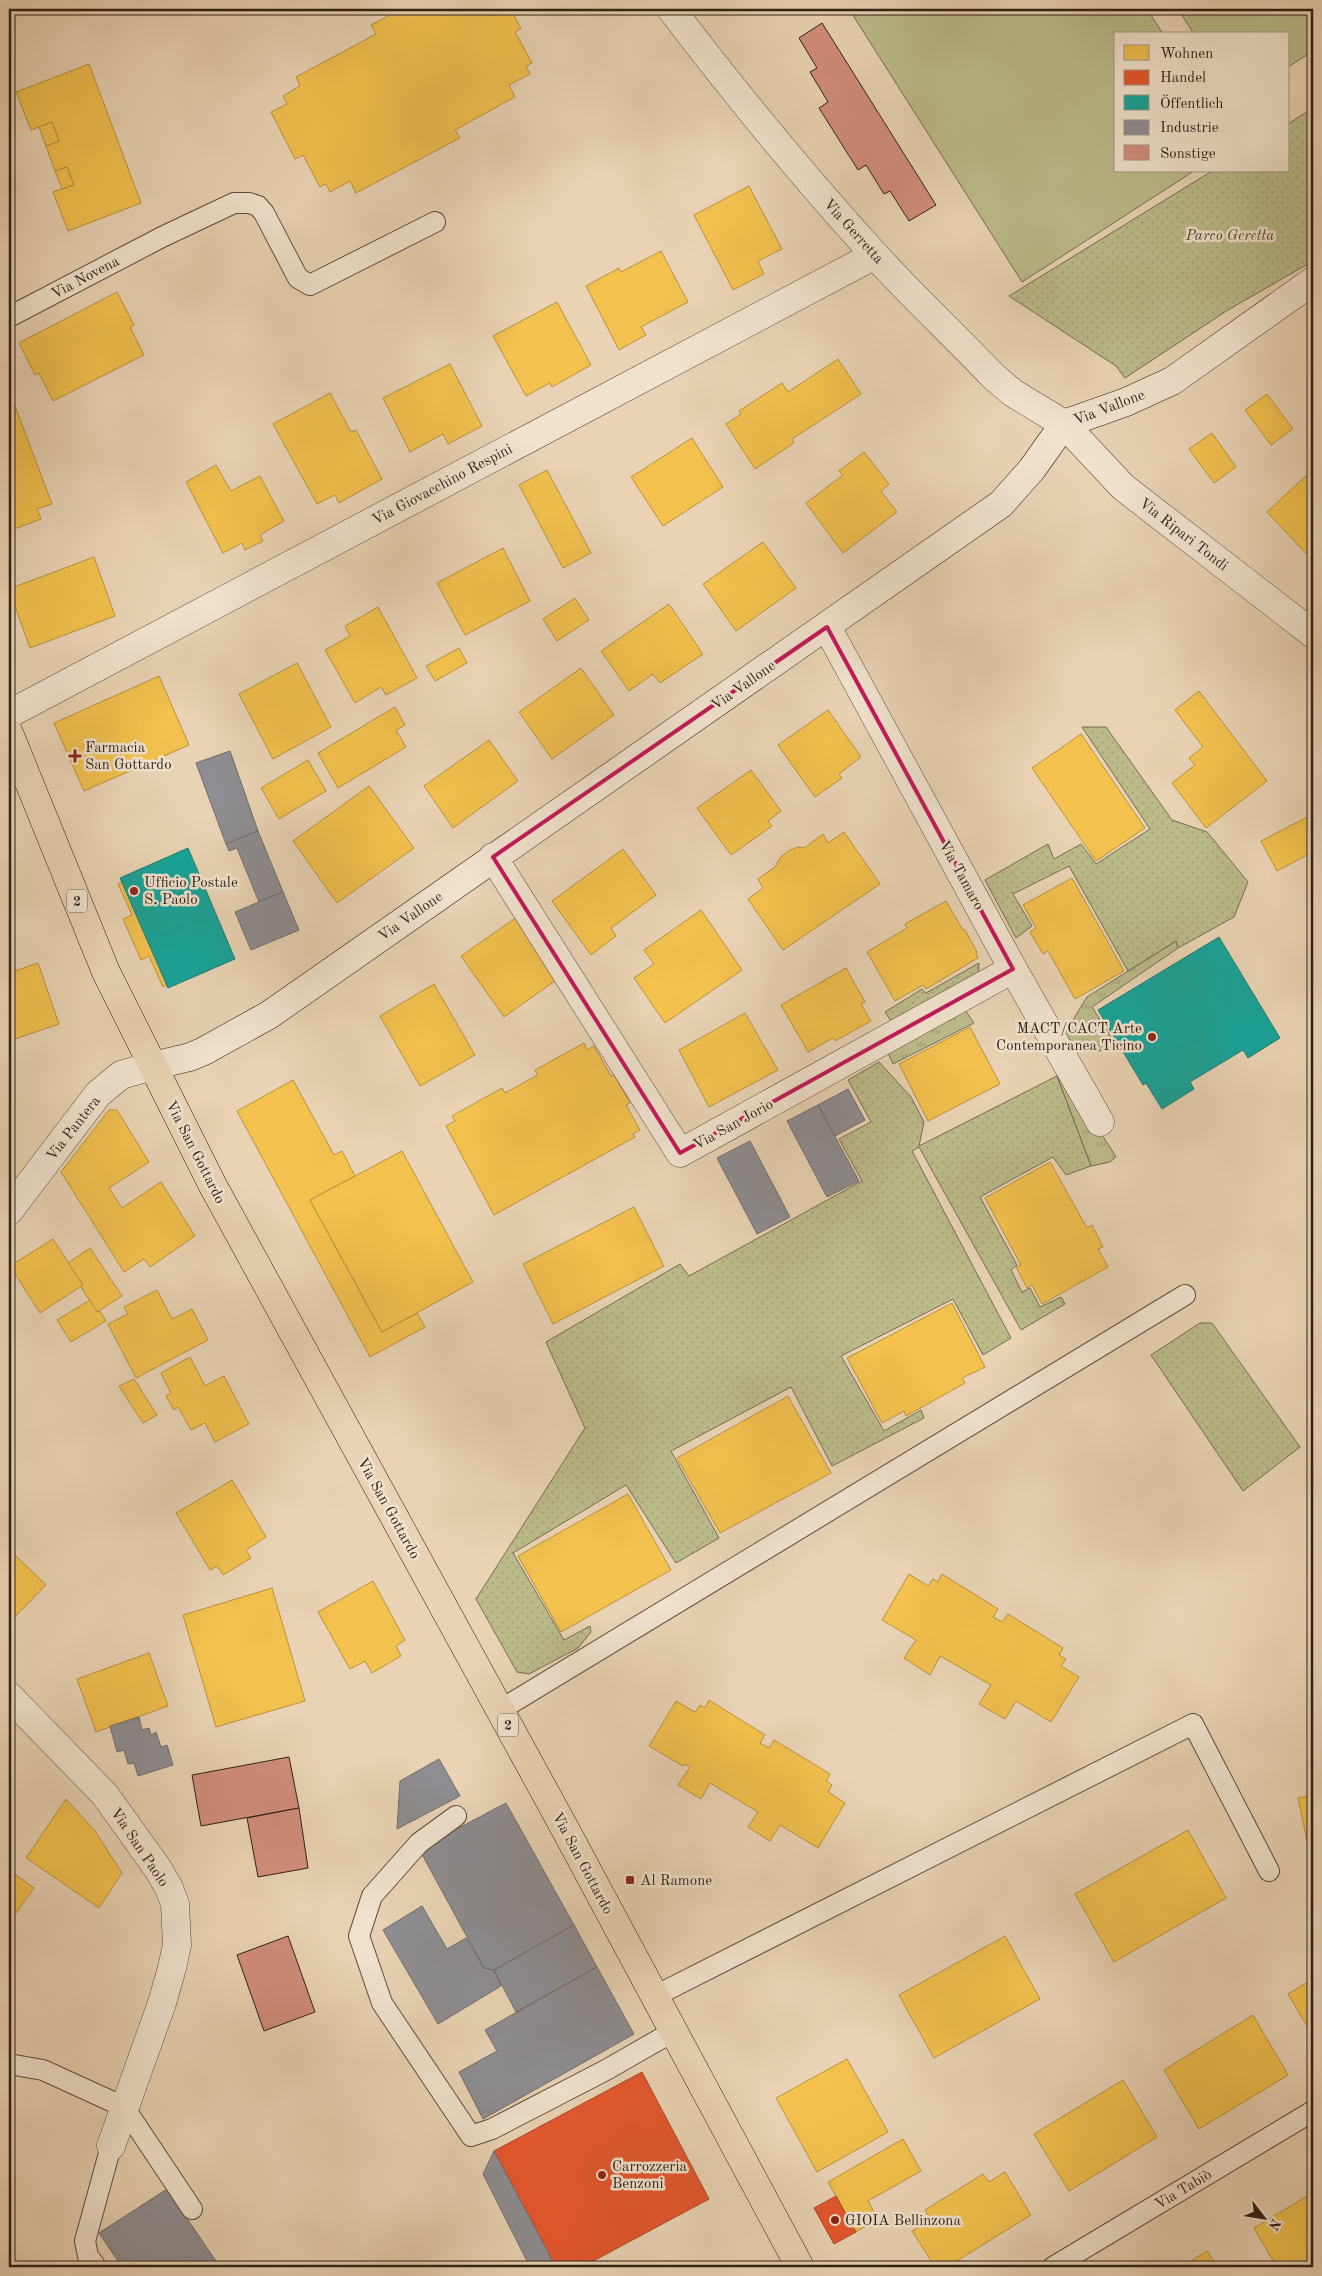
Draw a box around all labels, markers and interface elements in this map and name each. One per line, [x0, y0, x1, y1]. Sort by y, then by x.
legend [1114, 32, 1290, 172]
text: Wohnen [1160, 47, 1213, 62]
text: Handel [1160, 71, 1206, 86]
text: Öffentlich [1160, 94, 1223, 112]
text: Industrie [1160, 121, 1219, 136]
text: Sonstige [1160, 147, 1216, 162]
street label: Via Gerretta [820, 197, 886, 268]
park label: Parco Geretta [1185, 229, 1274, 244]
street label: Via Novena [49, 254, 123, 302]
street label: Via Vallone [1072, 388, 1147, 429]
street label: Via Giovacchino Respini [370, 442, 515, 529]
street label: Via Ripari Tondi [1136, 496, 1230, 574]
street label: Via Vallone [709, 659, 779, 714]
place label: Farmacia San Gottardo [85, 741, 172, 773]
marker: Farmacia San Gottardo [69, 750, 81, 762]
street label: Via Tamaro [936, 838, 986, 913]
place label: Ufficio Postale S. Paolo [144, 876, 238, 908]
marker: Ufficio Postale S. Paolo [128, 885, 140, 897]
road number: 2 [67, 889, 87, 912]
street label: Via Vallone [376, 890, 446, 945]
place label: MACT/CACT Arte Contemporanea Ticino [996, 1022, 1142, 1054]
marker: MACT/CACT Arte Contemporanea Ticino [1146, 1031, 1158, 1043]
street label: Via Pantera [44, 1093, 104, 1164]
street label: Via San Jorio [691, 1097, 776, 1153]
street label: Via San Gottardo [162, 1099, 227, 1207]
street label: Via San Gottardo [354, 1456, 422, 1562]
road number: 2 [498, 1714, 518, 1736]
street label: Via San Paolo [107, 1806, 171, 1890]
street label: Via San Gottardo [548, 1810, 615, 1917]
marker: Al Ramone [624, 1874, 636, 1886]
place label: Al Ramone [640, 1874, 712, 1889]
place label: Carrozzeria Benzoni [612, 2160, 688, 2192]
street label: Via Tabiò [1153, 2168, 1215, 2213]
marker: Carrozzeria Benzoni [596, 2169, 608, 2181]
north arrow [1240, 2194, 1290, 2244]
marker: GIOIA Bellinzona [829, 2214, 841, 2226]
place label: GIOIA Bellinzona [845, 2214, 961, 2229]
text: N [1265, 2216, 1283, 2233]

